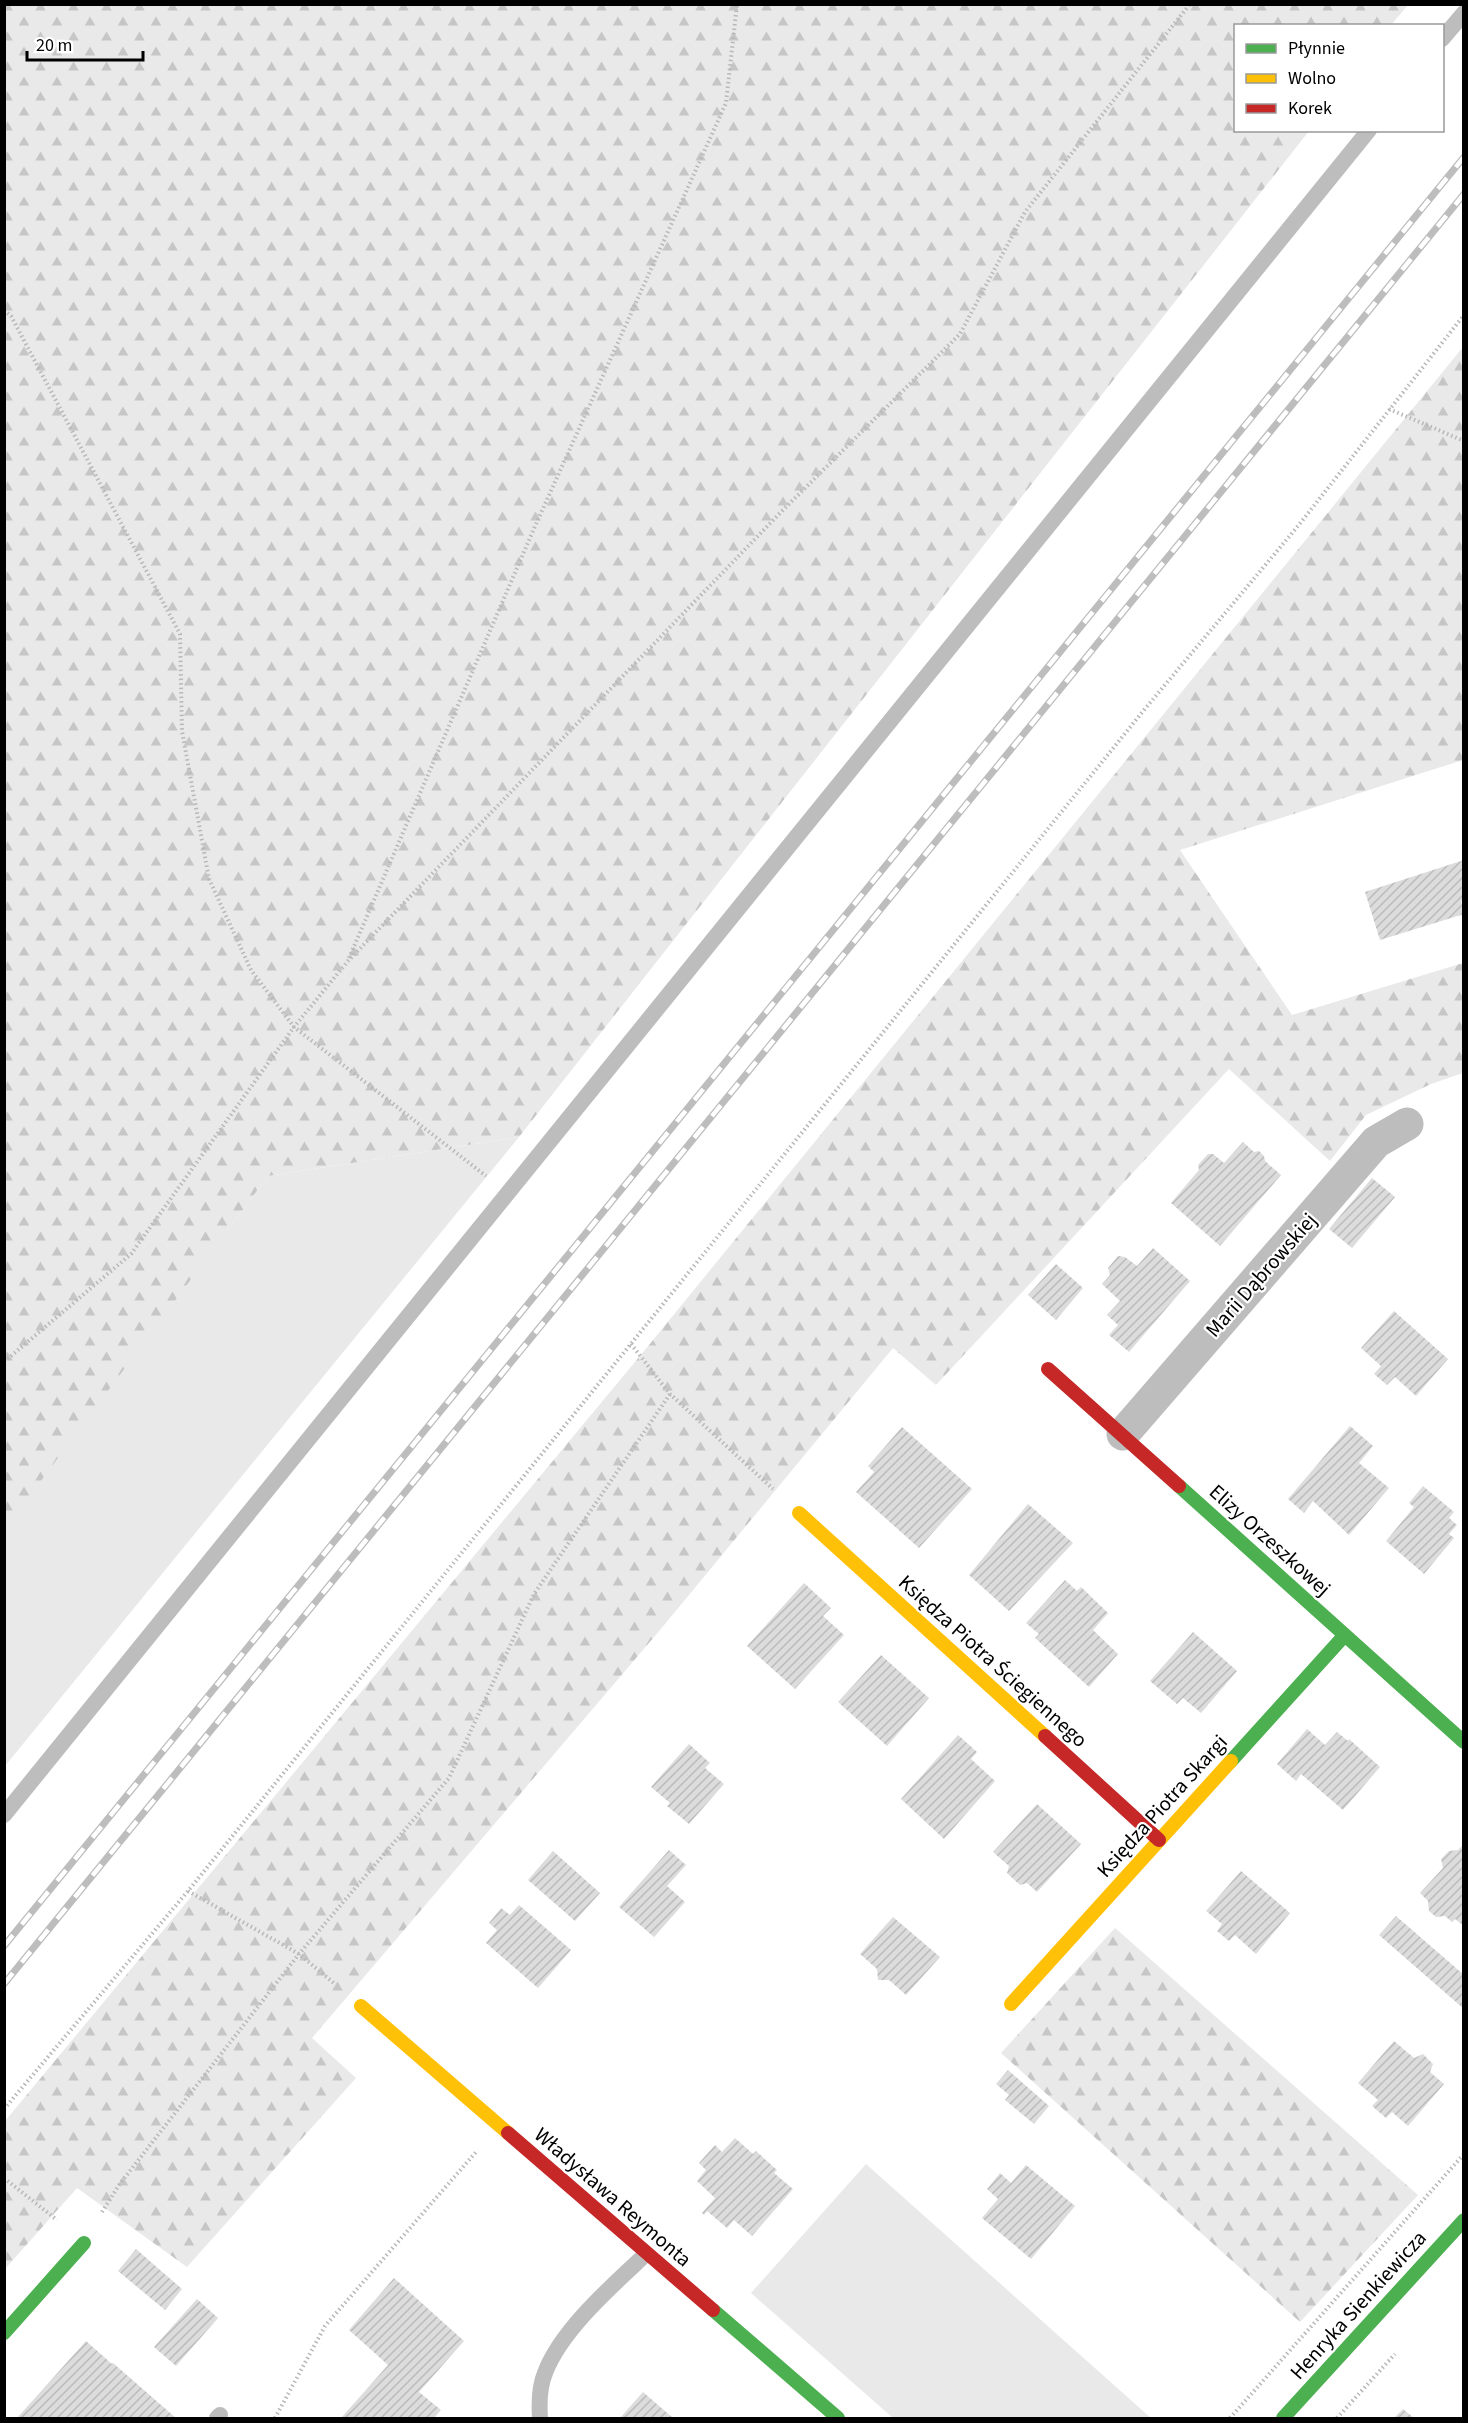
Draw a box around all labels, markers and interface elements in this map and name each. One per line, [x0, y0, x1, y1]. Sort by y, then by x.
scale bar [27, 24, 142, 62]
legend [1234, 24, 1444, 132]
text: 20 m [36, 33, 72, 58]
text: Płynnie [1288, 36, 1345, 61]
text: Wolno [1288, 66, 1336, 91]
text: Korek [1288, 96, 1332, 121]
street label: Marii Dąbrowskiej [1198, 1206, 1324, 1344]
street label: Elizy Orzeszkowej [1203, 1477, 1337, 1603]
street label: Księdza Piotra Ściegiennego [892, 1568, 1094, 1754]
street label: Księdza Piotra Skargi [1090, 1728, 1234, 1884]
street label: Władysława Reymonta [528, 2120, 698, 2274]
street label: Henryka Sienkiewicza [1283, 2224, 1433, 2386]

